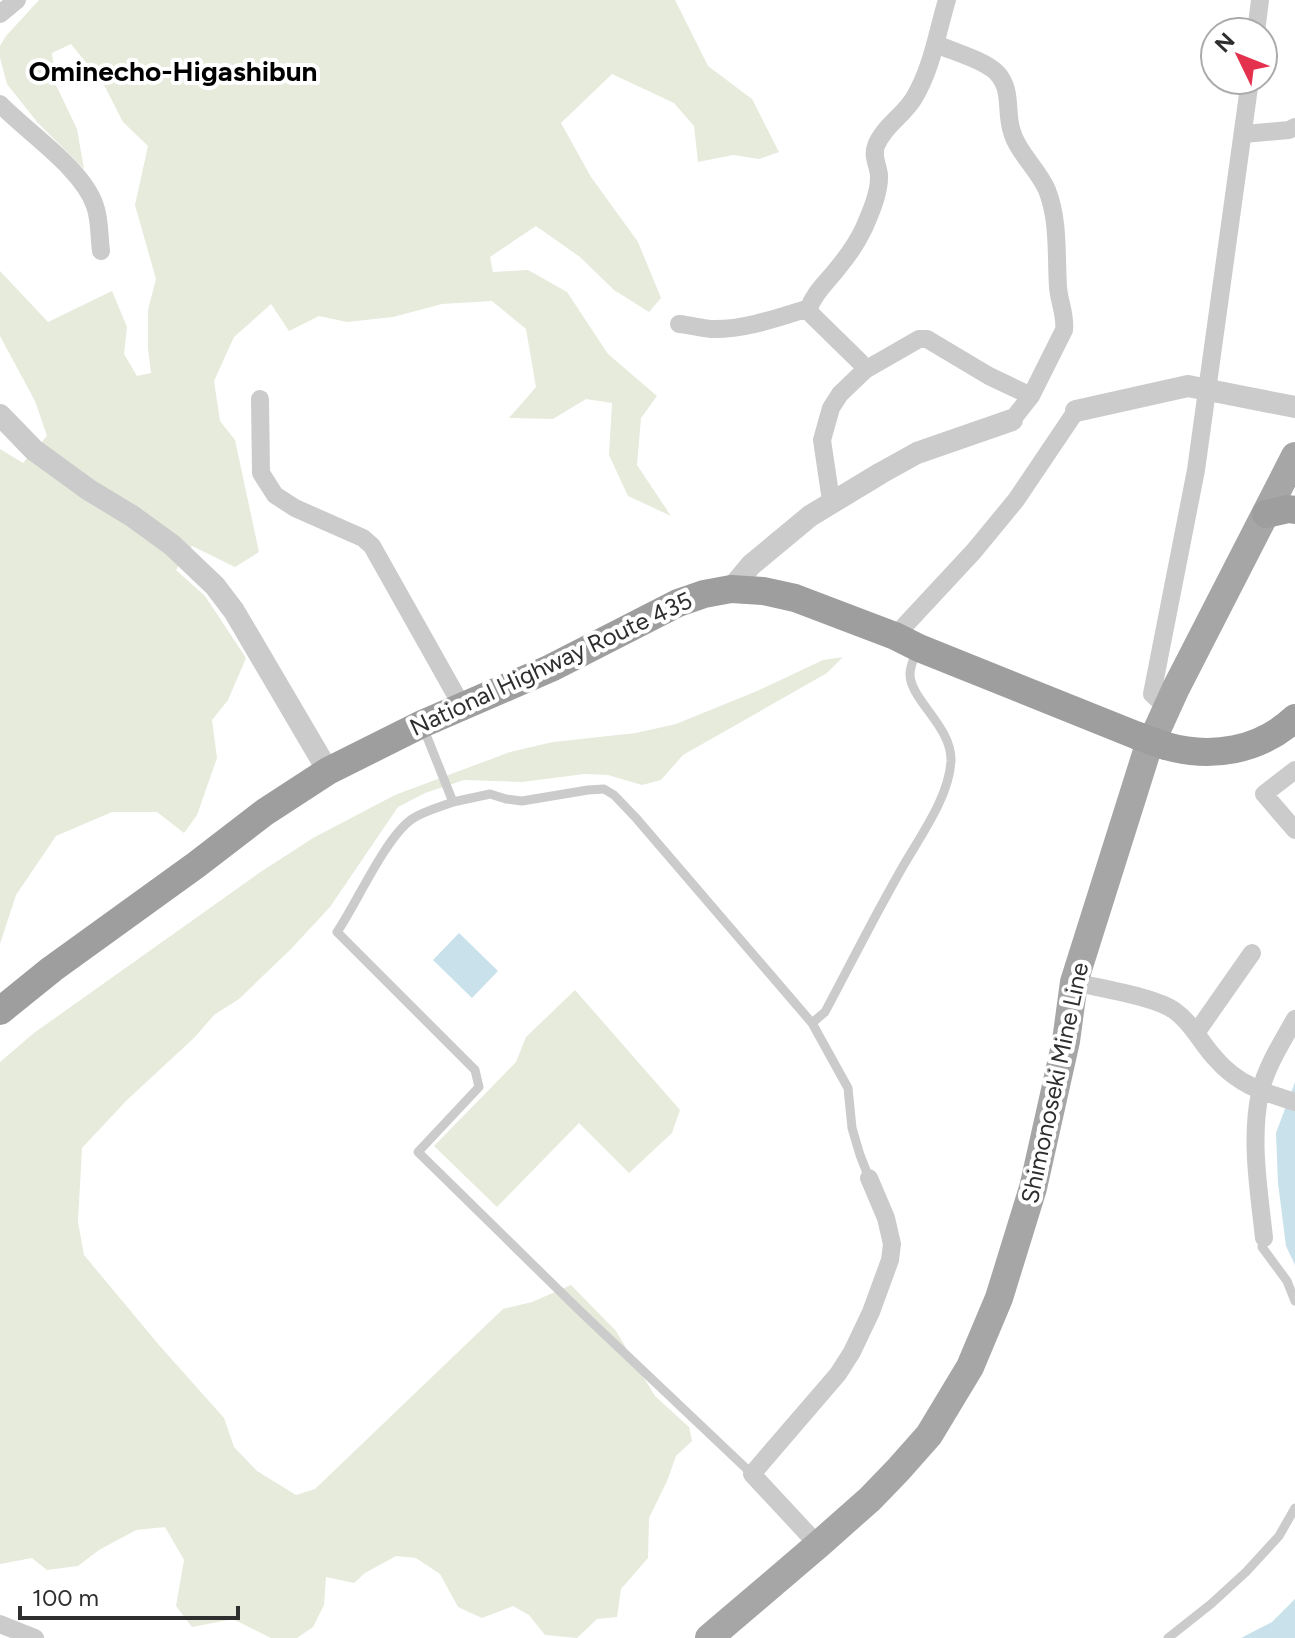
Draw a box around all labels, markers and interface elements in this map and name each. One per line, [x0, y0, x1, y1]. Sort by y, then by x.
north arrow [1199, 16, 1279, 96]
text: N [1209, 27, 1240, 58]
district label: Ominecho-Higashibun [28, 54, 318, 88]
street label: National Highway Route 435 [405, 585, 697, 742]
street label: Shimonoseki Mine Line [1015, 960, 1094, 1206]
scale bar [20, 1570, 238, 1620]
text: 100 m [32, 1583, 99, 1612]

